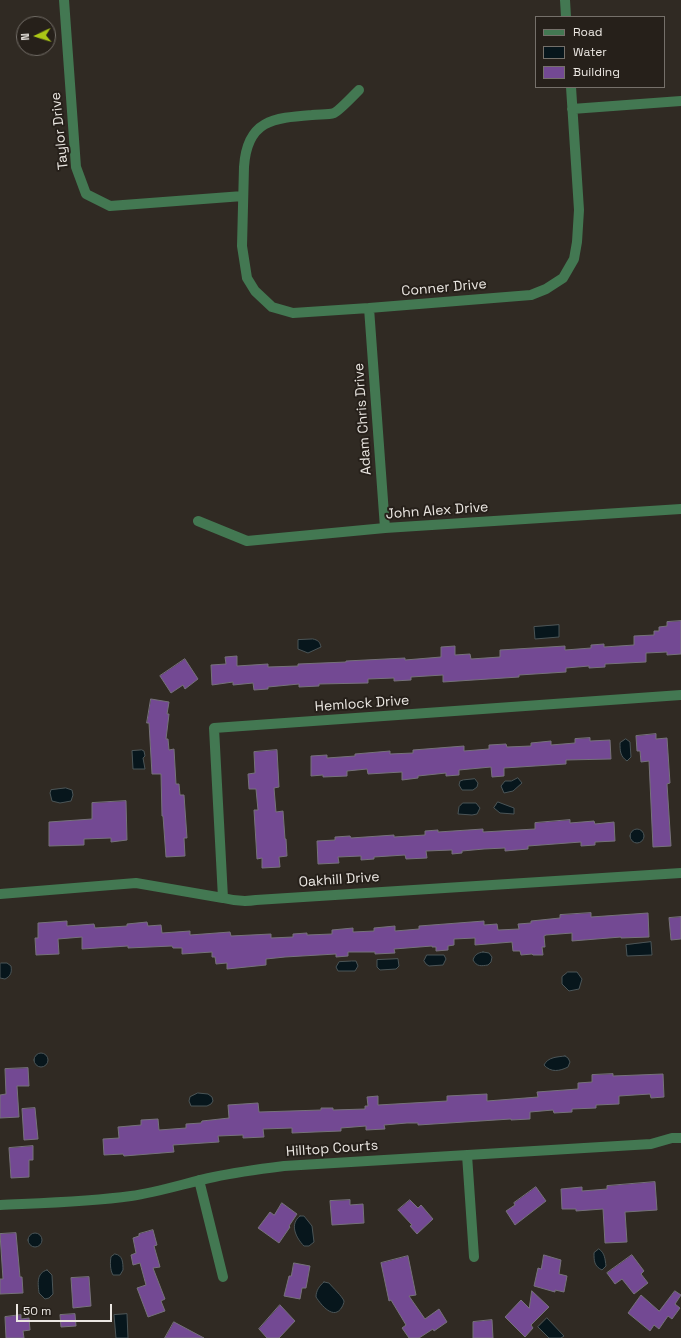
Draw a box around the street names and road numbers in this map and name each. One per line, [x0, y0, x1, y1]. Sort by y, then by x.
street label: Taylor Drive [48, 91, 72, 171]
street label: Conner Drive [401, 276, 487, 300]
street label: Adam Chris Drive [351, 362, 375, 476]
street label: John Alex Drive [385, 499, 489, 523]
street label: Hemlock Drive [314, 692, 410, 716]
street label: Oakhill Drive [298, 869, 380, 891]
street label: Hilltop Courts [285, 1137, 379, 1161]

